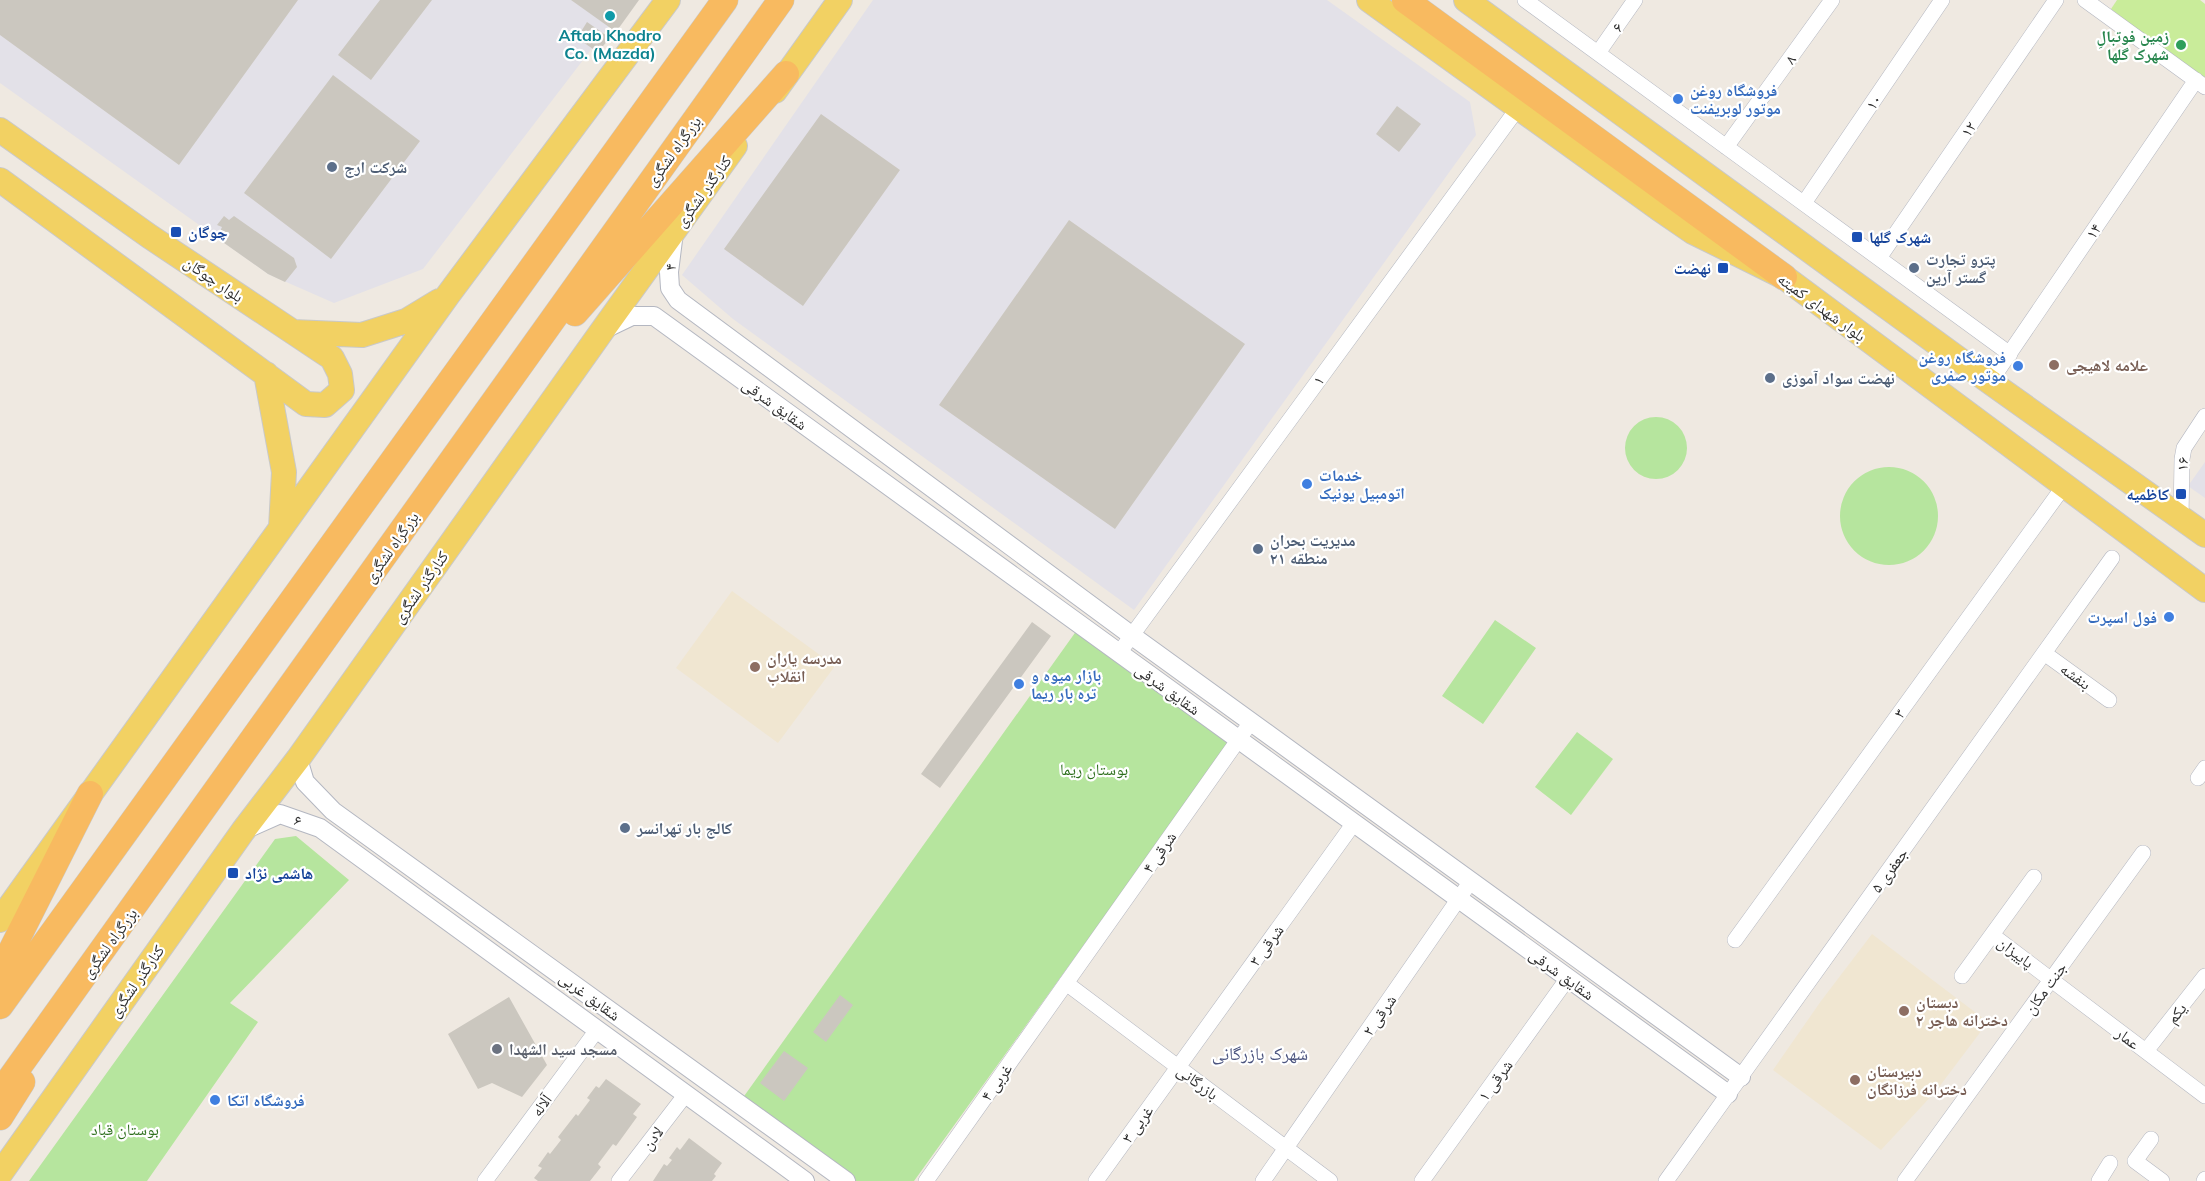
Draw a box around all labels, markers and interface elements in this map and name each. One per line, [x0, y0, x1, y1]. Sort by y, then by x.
marker: Aftab Khodro Co. (Mazda) [603, 9, 617, 23]
street label: ۶ [1607, 18, 1627, 36]
place label: Aftab Khodro Co. (Mazda) [559, 25, 661, 63]
place label: زمین فوتبالِ شهرک گلها [2096, 26, 2169, 64]
marker: زمین فوتبالِ شهرک گلها [2174, 38, 2188, 52]
street label: ۸ [1780, 50, 1800, 68]
place label: فروشگاه روغن موتور لوبریفنت [1690, 80, 1781, 118]
street label: ۱۰ [1861, 90, 1885, 114]
marker: فروشگاه روغن موتور لوبریفنت [1671, 92, 1685, 106]
street label: بزرگراه لشگری [641, 112, 706, 191]
street label: ۱۲ [1956, 117, 1980, 141]
street label: کنارگذر لشگری [670, 151, 737, 231]
place label: شرکت ارج [344, 157, 407, 178]
marker: شرکت ارج [325, 160, 339, 174]
street label: ۱۴ [2081, 219, 2105, 243]
place label: چوگان [188, 222, 228, 242]
marker: چوگان [169, 225, 183, 239]
place label: شهرک گلها [1869, 227, 1931, 247]
marker: شهرک گلها [1850, 230, 1864, 244]
place label: پترو تجارت گستر آرین [1926, 249, 1996, 287]
street label: بلوار چوگان [180, 252, 248, 307]
place label: نهضت [1674, 258, 1711, 278]
marker: نهضت [1716, 261, 1730, 275]
marker: پترو تجارت گستر آرین [1907, 261, 1921, 275]
street label: ۴ [660, 263, 680, 271]
street label: بلوار شهدای کمیته [1773, 268, 1870, 346]
place label: فروشگاه روغن موتور صفری [1919, 347, 2006, 385]
place label: علامه لاهیجی [2066, 355, 2148, 375]
marker: علامه لاهیجی [2047, 358, 2061, 372]
marker: فروشگاه روغن موتور صفری [2011, 359, 2025, 373]
place label: نهضت سواد آموزی [1782, 368, 1895, 388]
street label: ۱ [1308, 371, 1328, 389]
marker: نهضت سواد آموزی [1763, 371, 1777, 385]
street label: شقایق شرقی [738, 374, 811, 435]
street label: ۱۶ [2172, 456, 2192, 472]
place label: خدمات اتومبیل یونیک [1319, 465, 1405, 503]
marker: خدمات اتومبیل یونیک [1300, 477, 1314, 491]
place label: کاظمیه [2126, 484, 2169, 504]
marker: کاظمیه [2174, 487, 2188, 501]
street label: بزرگراه لشگری [359, 508, 424, 587]
place label: مدیریت بحران منطقه ۲۱ [1270, 530, 1356, 568]
marker: مدیریت بحران منطقه ۲۱ [1251, 542, 1265, 556]
street label: کنارگذر لشگری [388, 547, 453, 628]
place label: فول اسپرت [2087, 607, 2157, 627]
marker: فول اسپرت [2162, 610, 2176, 624]
place label: مدرسه یاران انقلاب [767, 648, 842, 686]
street label: بنفشه [2057, 658, 2095, 694]
street label: شقایق شرقی [1131, 659, 1204, 720]
marker: مدرسه یاران انقلاب [748, 660, 762, 674]
place label: بازار میوه و تره بار ریما [1031, 665, 1101, 703]
marker: بازار میوه و تره بار ریما [1012, 677, 1026, 691]
street label: ۳ [1889, 704, 1909, 722]
park label: بوستان ریما [1060, 759, 1128, 780]
street label: ۶ [291, 809, 305, 831]
place label: کالج بار تهرانسر [636, 818, 732, 839]
marker: کالج بار تهرانسر [618, 821, 632, 835]
street label: ۴ شرقی [1138, 827, 1181, 877]
street label: جعفری ۵ [1866, 844, 1913, 897]
place label: هاشمی نژاد [245, 863, 313, 883]
marker: هاشمی نژاد [226, 866, 240, 880]
street label: بزرگراه لشگری [77, 904, 142, 983]
street label: ۳ شرقی [1244, 920, 1288, 970]
street label: پاییزان [1993, 932, 2038, 973]
street label: کنارگذر لشگری [104, 941, 169, 1022]
street label: شقایق شرقی [1525, 944, 1598, 1005]
street label: جنت مکان [2019, 958, 2072, 1019]
street label: شقایق غربی [555, 967, 624, 1026]
street label: ۲ شرقی [1358, 990, 1401, 1040]
place label: دبستان دخترانه هاجر ۲ [1916, 992, 2008, 1030]
street label: یکم [2162, 998, 2191, 1028]
marker: دبستان دخترانه هاجر ۲ [1897, 1004, 1911, 1018]
street label: عمار [2111, 1022, 2144, 1053]
place label: مسجد سید الشهدا [509, 1039, 617, 1059]
marker: مسجد سید الشهدا [490, 1042, 504, 1056]
district label: شهرک بازرگانی [1212, 1042, 1308, 1065]
street label: ۱ شرقی [1473, 1055, 1517, 1105]
street label: ۴ غربی [976, 1059, 1017, 1105]
street label: بازرگانی [1173, 1060, 1223, 1105]
place label: دبیرستان دخترانه فرزانگان [1867, 1061, 1967, 1099]
marker: دبیرستان دخترانه فرزانگان [1848, 1073, 1862, 1087]
street label: آلاله [526, 1089, 556, 1120]
place label: فروشگاه اتکا [227, 1090, 305, 1110]
marker: فروشگاه اتکا [208, 1093, 222, 1107]
street label: ۳ غربی [1117, 1101, 1158, 1147]
park label: بوستان قباد [91, 1119, 159, 1140]
street label: لادن [637, 1122, 668, 1154]

